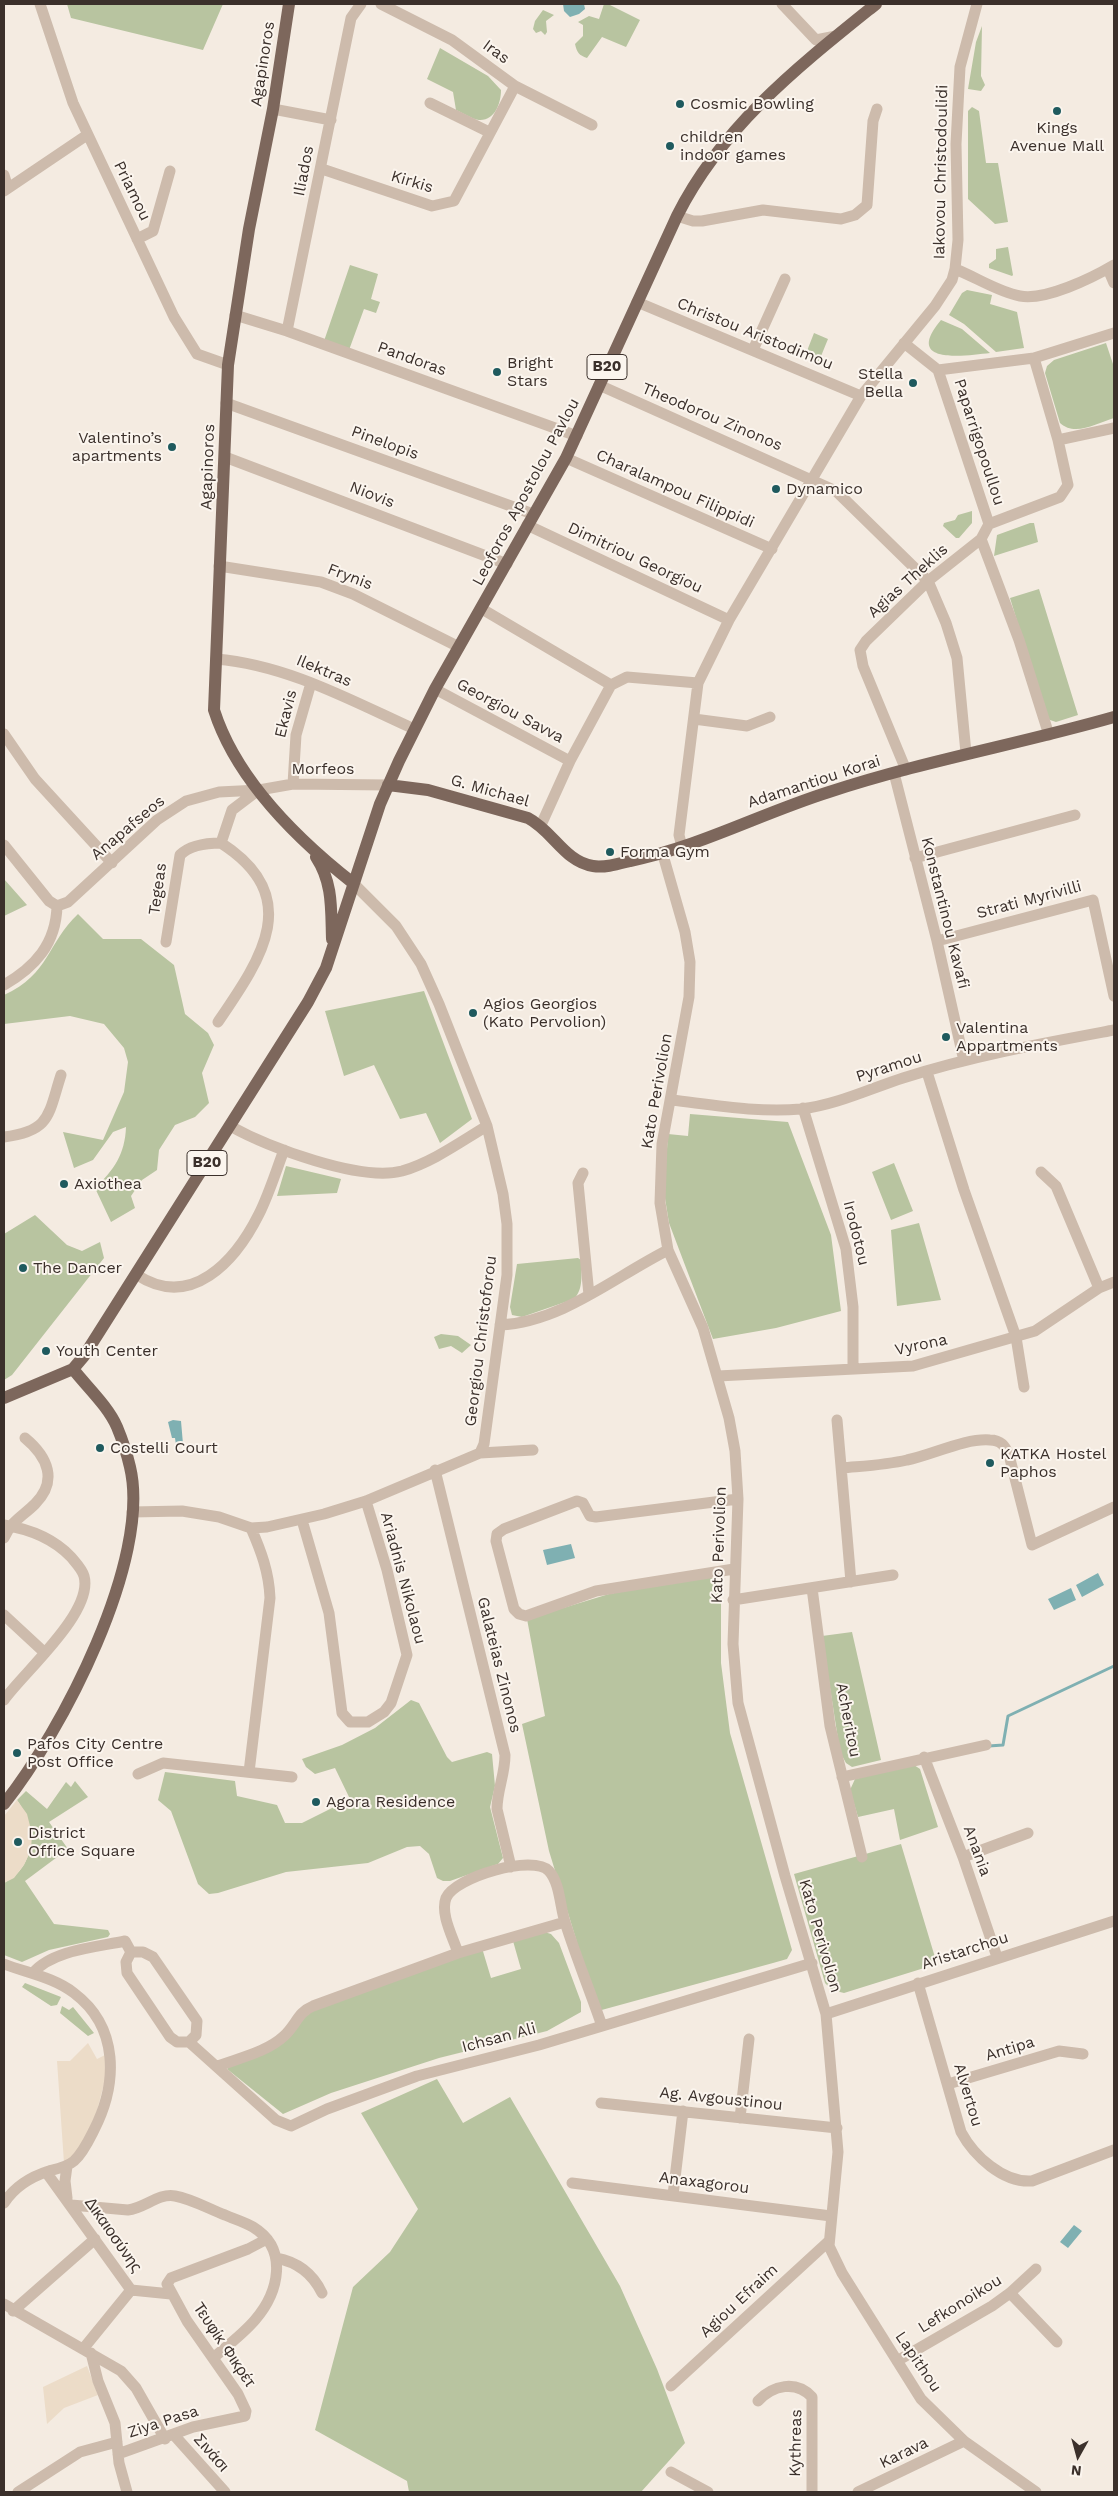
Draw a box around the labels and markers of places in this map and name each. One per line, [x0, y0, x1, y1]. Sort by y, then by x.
place label: Cosmic Bowling [690, 94, 814, 114]
marker: Cosmic Bowling [674, 98, 686, 110]
marker: Kings Avenue Mall [1051, 105, 1063, 117]
place label: Kings Avenue Mall [1010, 118, 1104, 156]
place label: children indoor games [680, 127, 786, 165]
marker: children indoor games [664, 140, 676, 152]
place label: Bright Stars [507, 353, 553, 391]
place label: Stella Bella [858, 364, 903, 402]
marker: Bright Stars [491, 366, 503, 378]
marker: Stella Bella [907, 377, 919, 389]
place label: Valentino’s apartments [72, 428, 162, 466]
marker: Valentino’s apartments [166, 441, 178, 453]
place label: Dynamico [786, 479, 863, 499]
marker: Dynamico [770, 483, 782, 495]
place label: Forma Gym [620, 842, 710, 862]
marker: Forma Gym [604, 846, 616, 858]
place label: Agios Georgios (Kato Pervolion) [483, 994, 606, 1032]
marker: Agios Georgios (Kato Pervolion) [467, 1007, 479, 1019]
place label: Valentina Appartments [956, 1018, 1058, 1056]
marker: Valentina Appartments [940, 1031, 952, 1043]
place label: Axiothea [74, 1174, 142, 1194]
marker: Axiothea [58, 1178, 70, 1190]
place label: The Dancer [33, 1258, 122, 1278]
marker: The Dancer [17, 1262, 29, 1274]
place label: Youth Center [56, 1341, 158, 1361]
marker: Youth Center [40, 1345, 52, 1357]
place label: Costelli Court [110, 1438, 218, 1458]
marker: Costelli Court [94, 1442, 106, 1454]
place label: KATKA Hostel Paphos [1000, 1444, 1106, 1482]
marker: KATKA Hostel Paphos [984, 1457, 996, 1469]
place label: Pafos City Centre Post Office [27, 1734, 163, 1772]
marker: Pafos City Centre Post Office [11, 1747, 23, 1759]
place label: Agora Residence [326, 1792, 455, 1812]
marker: Agora Residence [310, 1796, 322, 1808]
place label: District Office Square [28, 1823, 135, 1861]
marker: District Office Square [12, 1836, 24, 1848]

